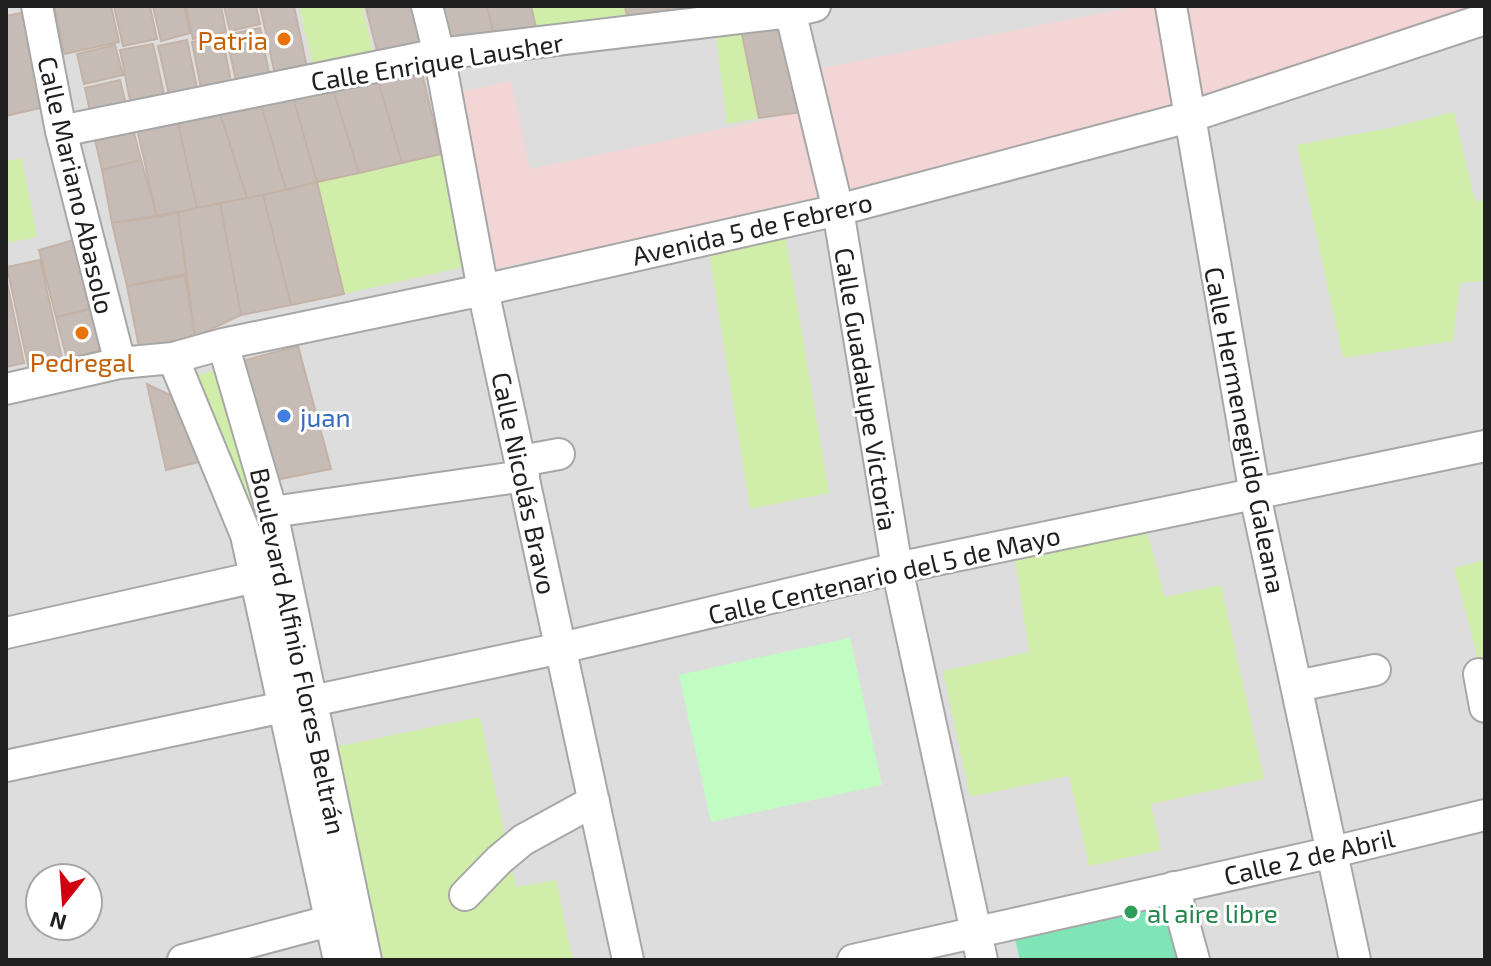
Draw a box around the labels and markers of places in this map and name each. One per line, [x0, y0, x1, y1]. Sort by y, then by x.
place label: Patria [197, 24, 268, 55]
marker: Patria [275, 30, 293, 48]
marker: Pedregal [73, 324, 91, 342]
place label: Pedregal [30, 346, 135, 377]
place label: juan [300, 401, 351, 432]
marker: juan [275, 407, 293, 425]
place label: al aire libre [1147, 897, 1278, 928]
marker: al aire libre [1122, 903, 1140, 921]

